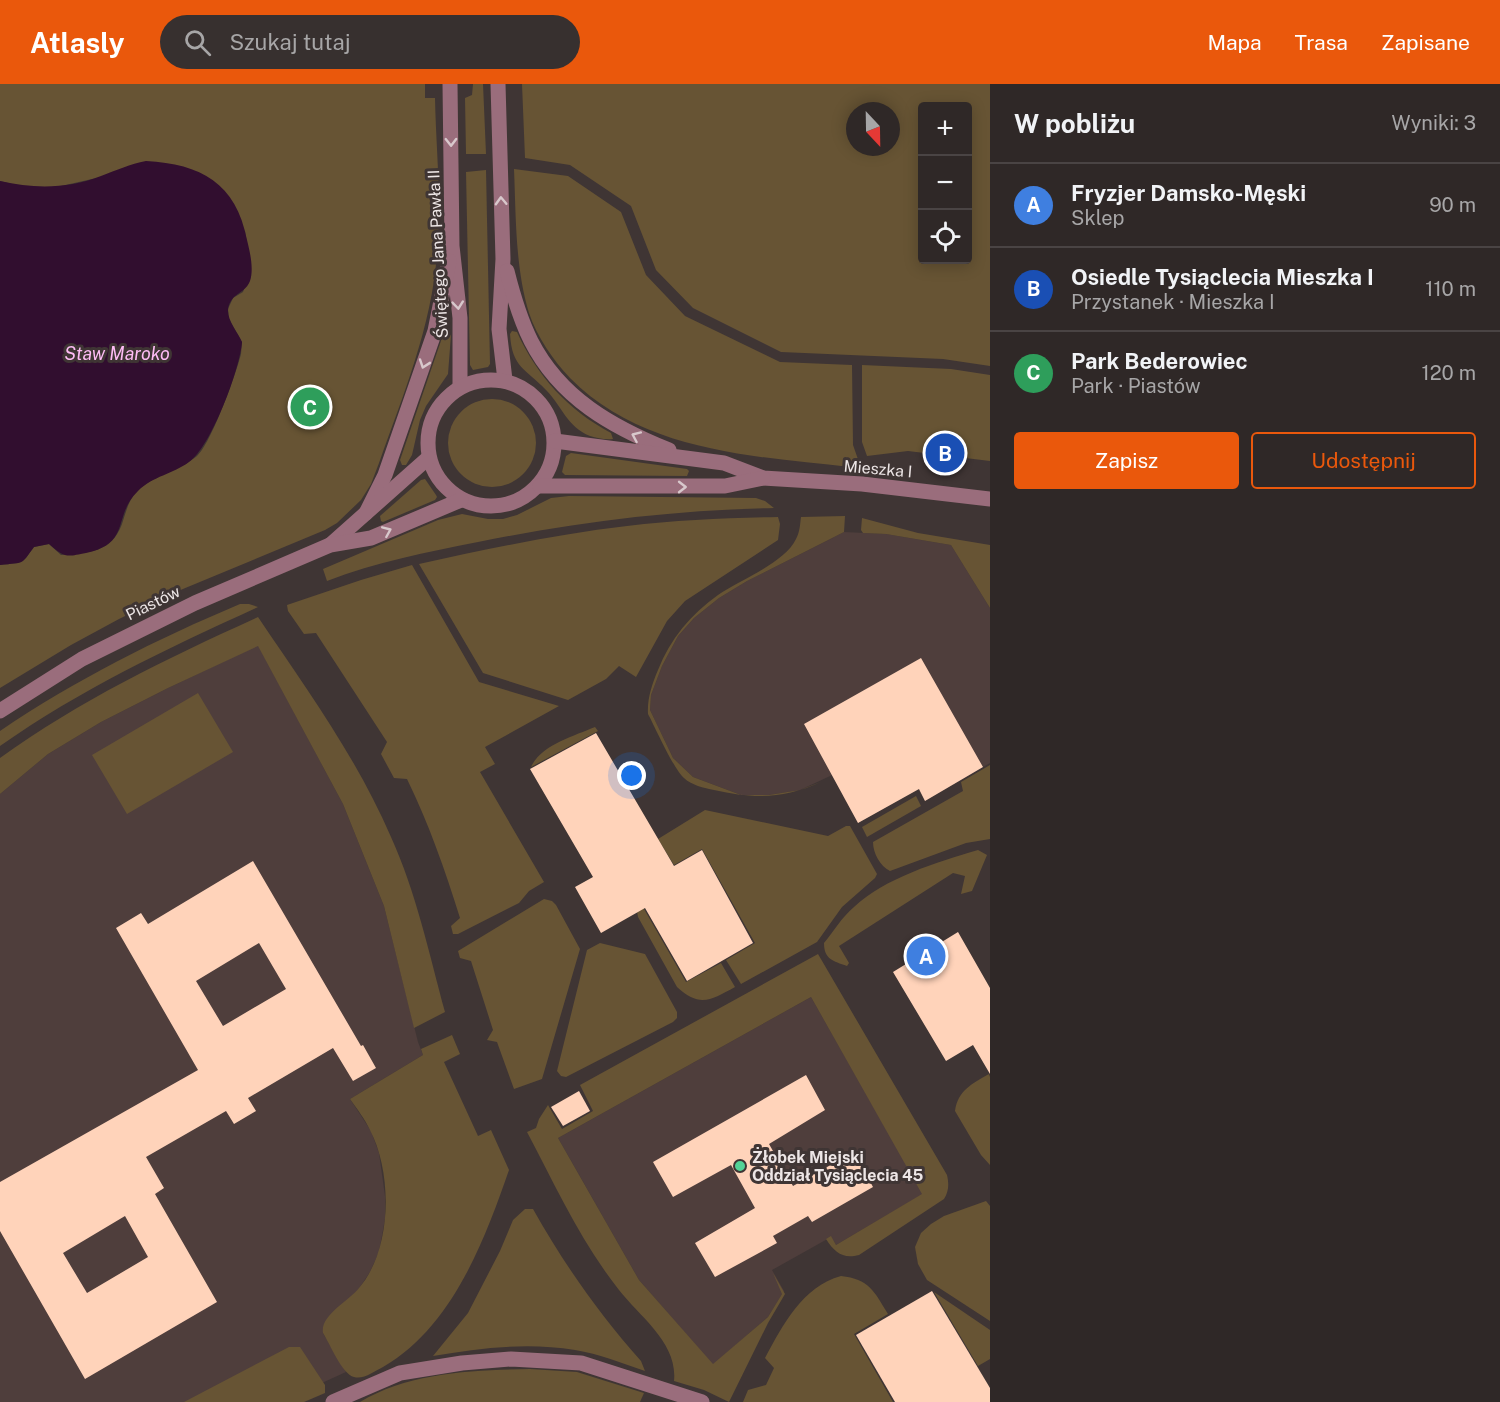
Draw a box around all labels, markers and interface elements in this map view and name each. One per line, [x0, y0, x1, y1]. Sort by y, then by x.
search box [160, 15, 580, 69]
text: Atlasly [30, 26, 124, 59]
icon: search [181, 26, 214, 59]
text: Szukaj tutaj [229, 29, 350, 55]
text: Mapa [1207, 30, 1262, 55]
text: Trasa [1295, 30, 1348, 55]
text: Zapisane [1381, 30, 1470, 55]
north arrow [846, 102, 900, 156]
map controls [918, 102, 972, 264]
button: + [918, 102, 972, 156]
text: W pobliżu [1014, 108, 1135, 139]
text: Wyniki: 3 [1392, 111, 1476, 135]
one-way arrow [445, 138, 457, 147]
button: − [918, 156, 972, 210]
street label: Świętego Jana Pawła II [423, 169, 452, 339]
text: Fryzjer Damsko-Męski [1071, 180, 1306, 206]
text: A [1026, 193, 1041, 217]
text: 90 m [1429, 193, 1476, 217]
one-way arrow [495, 196, 508, 205]
text: Sklep [1071, 206, 1124, 230]
button: locate [918, 210, 972, 264]
text: Osiedle Tysiąclecia Mieszka I [1071, 264, 1374, 290]
text: B [1027, 277, 1040, 301]
text: 110 m [1425, 277, 1476, 301]
text: Przystanek · Mieszka I [1071, 290, 1275, 314]
one-way arrow [452, 300, 464, 309]
water label: Staw Maroko [64, 343, 170, 364]
text: Park Bederowiec [1071, 348, 1248, 374]
one-way arrow [418, 358, 431, 369]
text: C [1026, 361, 1041, 385]
text: 120 m [1422, 361, 1476, 385]
text: Park · Piastów [1071, 374, 1201, 398]
pin: C [290, 384, 330, 430]
pin: B [926, 430, 964, 476]
one-way arrow [631, 431, 642, 443]
button: Zapisz [1014, 432, 1239, 489]
button: Udostępnij [1251, 432, 1476, 489]
street label: Mieszka I [843, 457, 913, 481]
one-way arrow [678, 481, 687, 493]
one-way arrow [381, 527, 392, 539]
street label: Piastów [123, 581, 184, 624]
your location [617, 761, 646, 790]
pin: A [906, 934, 946, 978]
place label: Żłobek Miejski Oddział Tysiąclecia 45 [752, 1147, 923, 1185]
marker: Żłobek Miejski Oddział Tysiąclecia 45 [733, 1159, 747, 1173]

